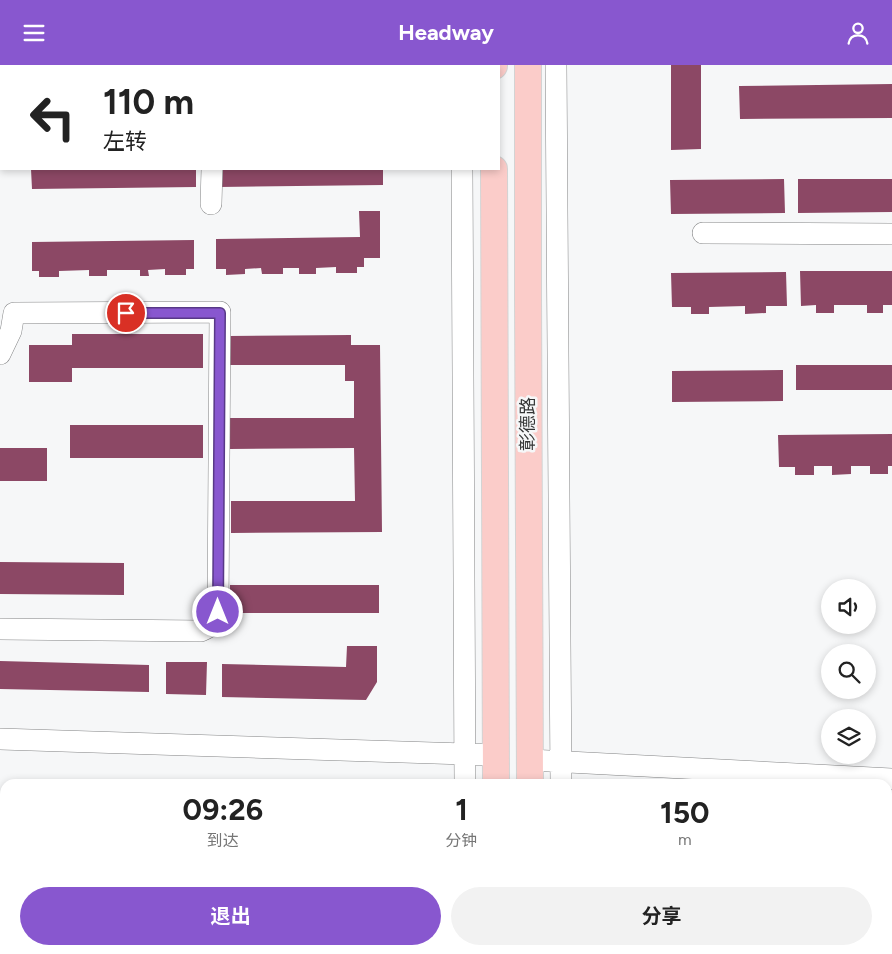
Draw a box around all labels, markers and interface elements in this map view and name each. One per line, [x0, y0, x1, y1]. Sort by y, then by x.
icon: menu [20, 19, 48, 47]
text: Headway [398, 19, 494, 46]
icon: person [844, 19, 872, 47]
text: 110 m [103, 81, 194, 123]
icon: left [20, 85, 85, 150]
text: 左转 [103, 128, 147, 155]
pin [105, 292, 147, 334]
icon: arrive [112, 299, 140, 327]
street label: 彰德路 [517, 397, 539, 451]
map controls [821, 579, 876, 764]
button: sound [821, 579, 876, 634]
position arrow [191, 585, 243, 637]
button: search [821, 644, 876, 699]
button: layers [821, 709, 876, 764]
text: 09:26 [182, 791, 263, 828]
text: 1 [455, 791, 468, 828]
text: 150 [660, 794, 710, 831]
text: m [678, 830, 692, 849]
text: 到达 [207, 831, 239, 850]
text: 分钟 [446, 831, 478, 850]
button: 退出 [20, 887, 441, 945]
button: 分享 [451, 887, 872, 945]

